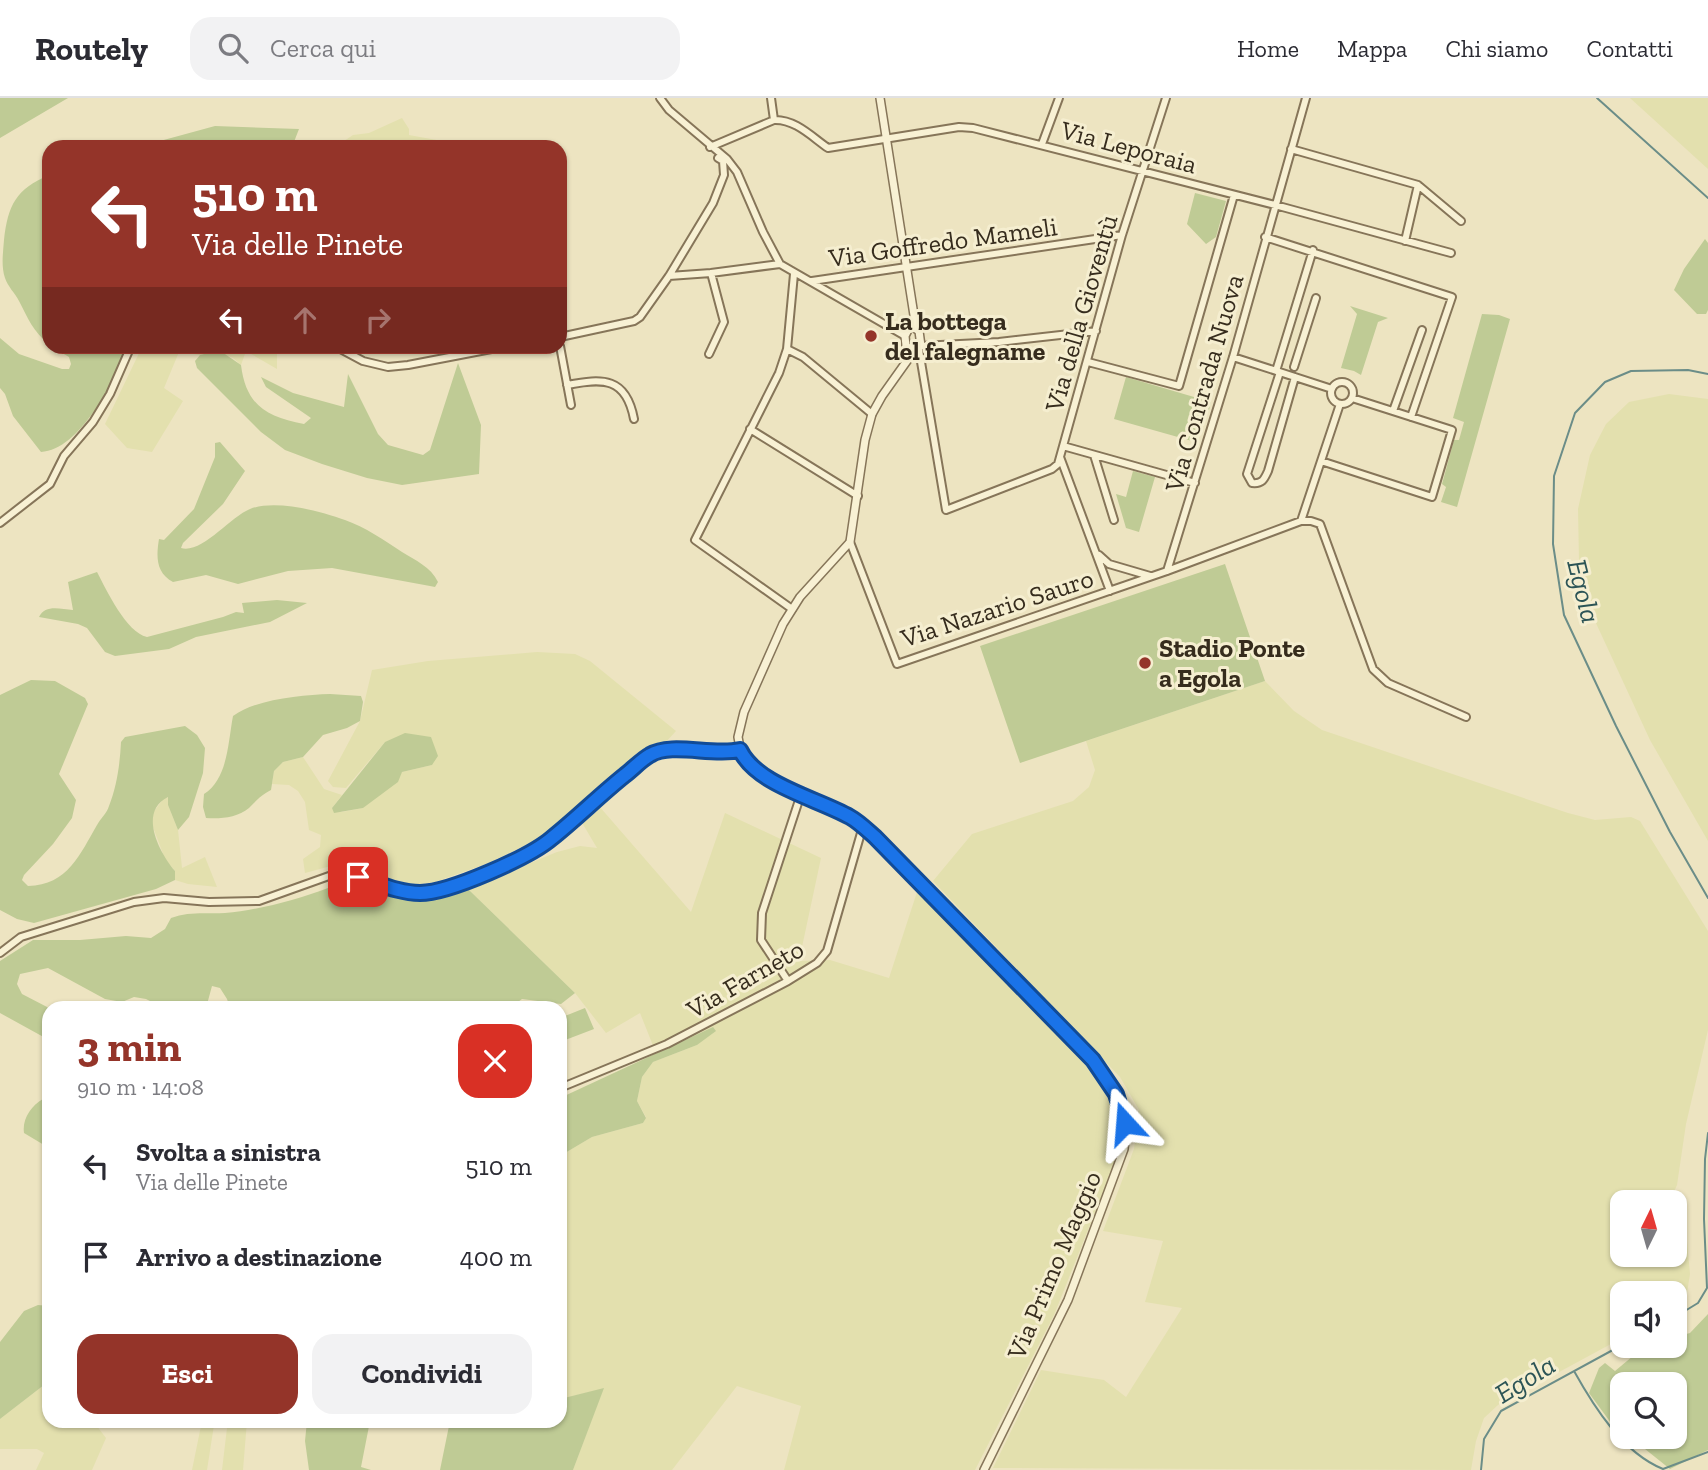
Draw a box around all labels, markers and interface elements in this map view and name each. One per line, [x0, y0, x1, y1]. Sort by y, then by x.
search box [190, 17, 680, 80]
text: Routely [35, 29, 148, 68]
icon: search [214, 29, 252, 67]
text: Cerca qui [270, 32, 376, 64]
text: Home [1237, 34, 1299, 63]
text: Mappa [1337, 34, 1407, 63]
text: Chi siamo [1445, 34, 1548, 63]
text: Contatti [1586, 34, 1673, 63]
street label: Via Leporaia [1057, 113, 1201, 181]
text: 510 m [192, 165, 318, 224]
icon: left [77, 168, 168, 259]
street label: Via Goffredo Mameli [826, 210, 1059, 274]
street label: Via della Gioventù [1037, 211, 1124, 416]
text: Via delle Pinete [192, 225, 403, 263]
street label: Via Contrada Nuova [1157, 270, 1250, 496]
icon: left [213, 301, 251, 339]
icon: ahead [286, 301, 324, 339]
icon: right [359, 301, 397, 339]
place label: La bottega del falegname [885, 305, 1046, 367]
marker: La bottega del falegname [863, 328, 879, 344]
water label: Egola [1560, 556, 1608, 626]
street label: Via Nazario Sauro [896, 562, 1097, 655]
place label: Stadio Ponte a Egola [1159, 632, 1305, 694]
marker: Stadio Ponte a Egola [1137, 655, 1153, 671]
pin [328, 847, 388, 907]
icon: arrive [339, 858, 377, 896]
street label: Via Farneto [680, 933, 809, 1026]
text: 3 min [77, 1021, 182, 1072]
button: close [458, 1024, 532, 1098]
text: 910 m · 14:08 [77, 1073, 204, 1101]
position arrow [1088, 1086, 1162, 1160]
text: Svolta a sinistra [136, 1136, 321, 1168]
icon: left [77, 1147, 115, 1185]
text: 510 m [465, 1150, 532, 1182]
street label: Via Primo Maggio [1000, 1166, 1108, 1365]
text: Via delle Pinete [136, 1168, 288, 1196]
north arrow [1610, 1190, 1687, 1267]
map controls [1610, 1190, 1687, 1449]
icon: arrive [77, 1238, 115, 1276]
text: Arrivo a destinazione [136, 1241, 382, 1273]
text: 400 m [460, 1241, 532, 1273]
button: sound [1610, 1281, 1687, 1358]
button: Esci [77, 1334, 298, 1414]
button: Condividi [312, 1334, 532, 1414]
water label: Egola [1489, 1348, 1561, 1410]
button: search [1610, 1372, 1687, 1449]

